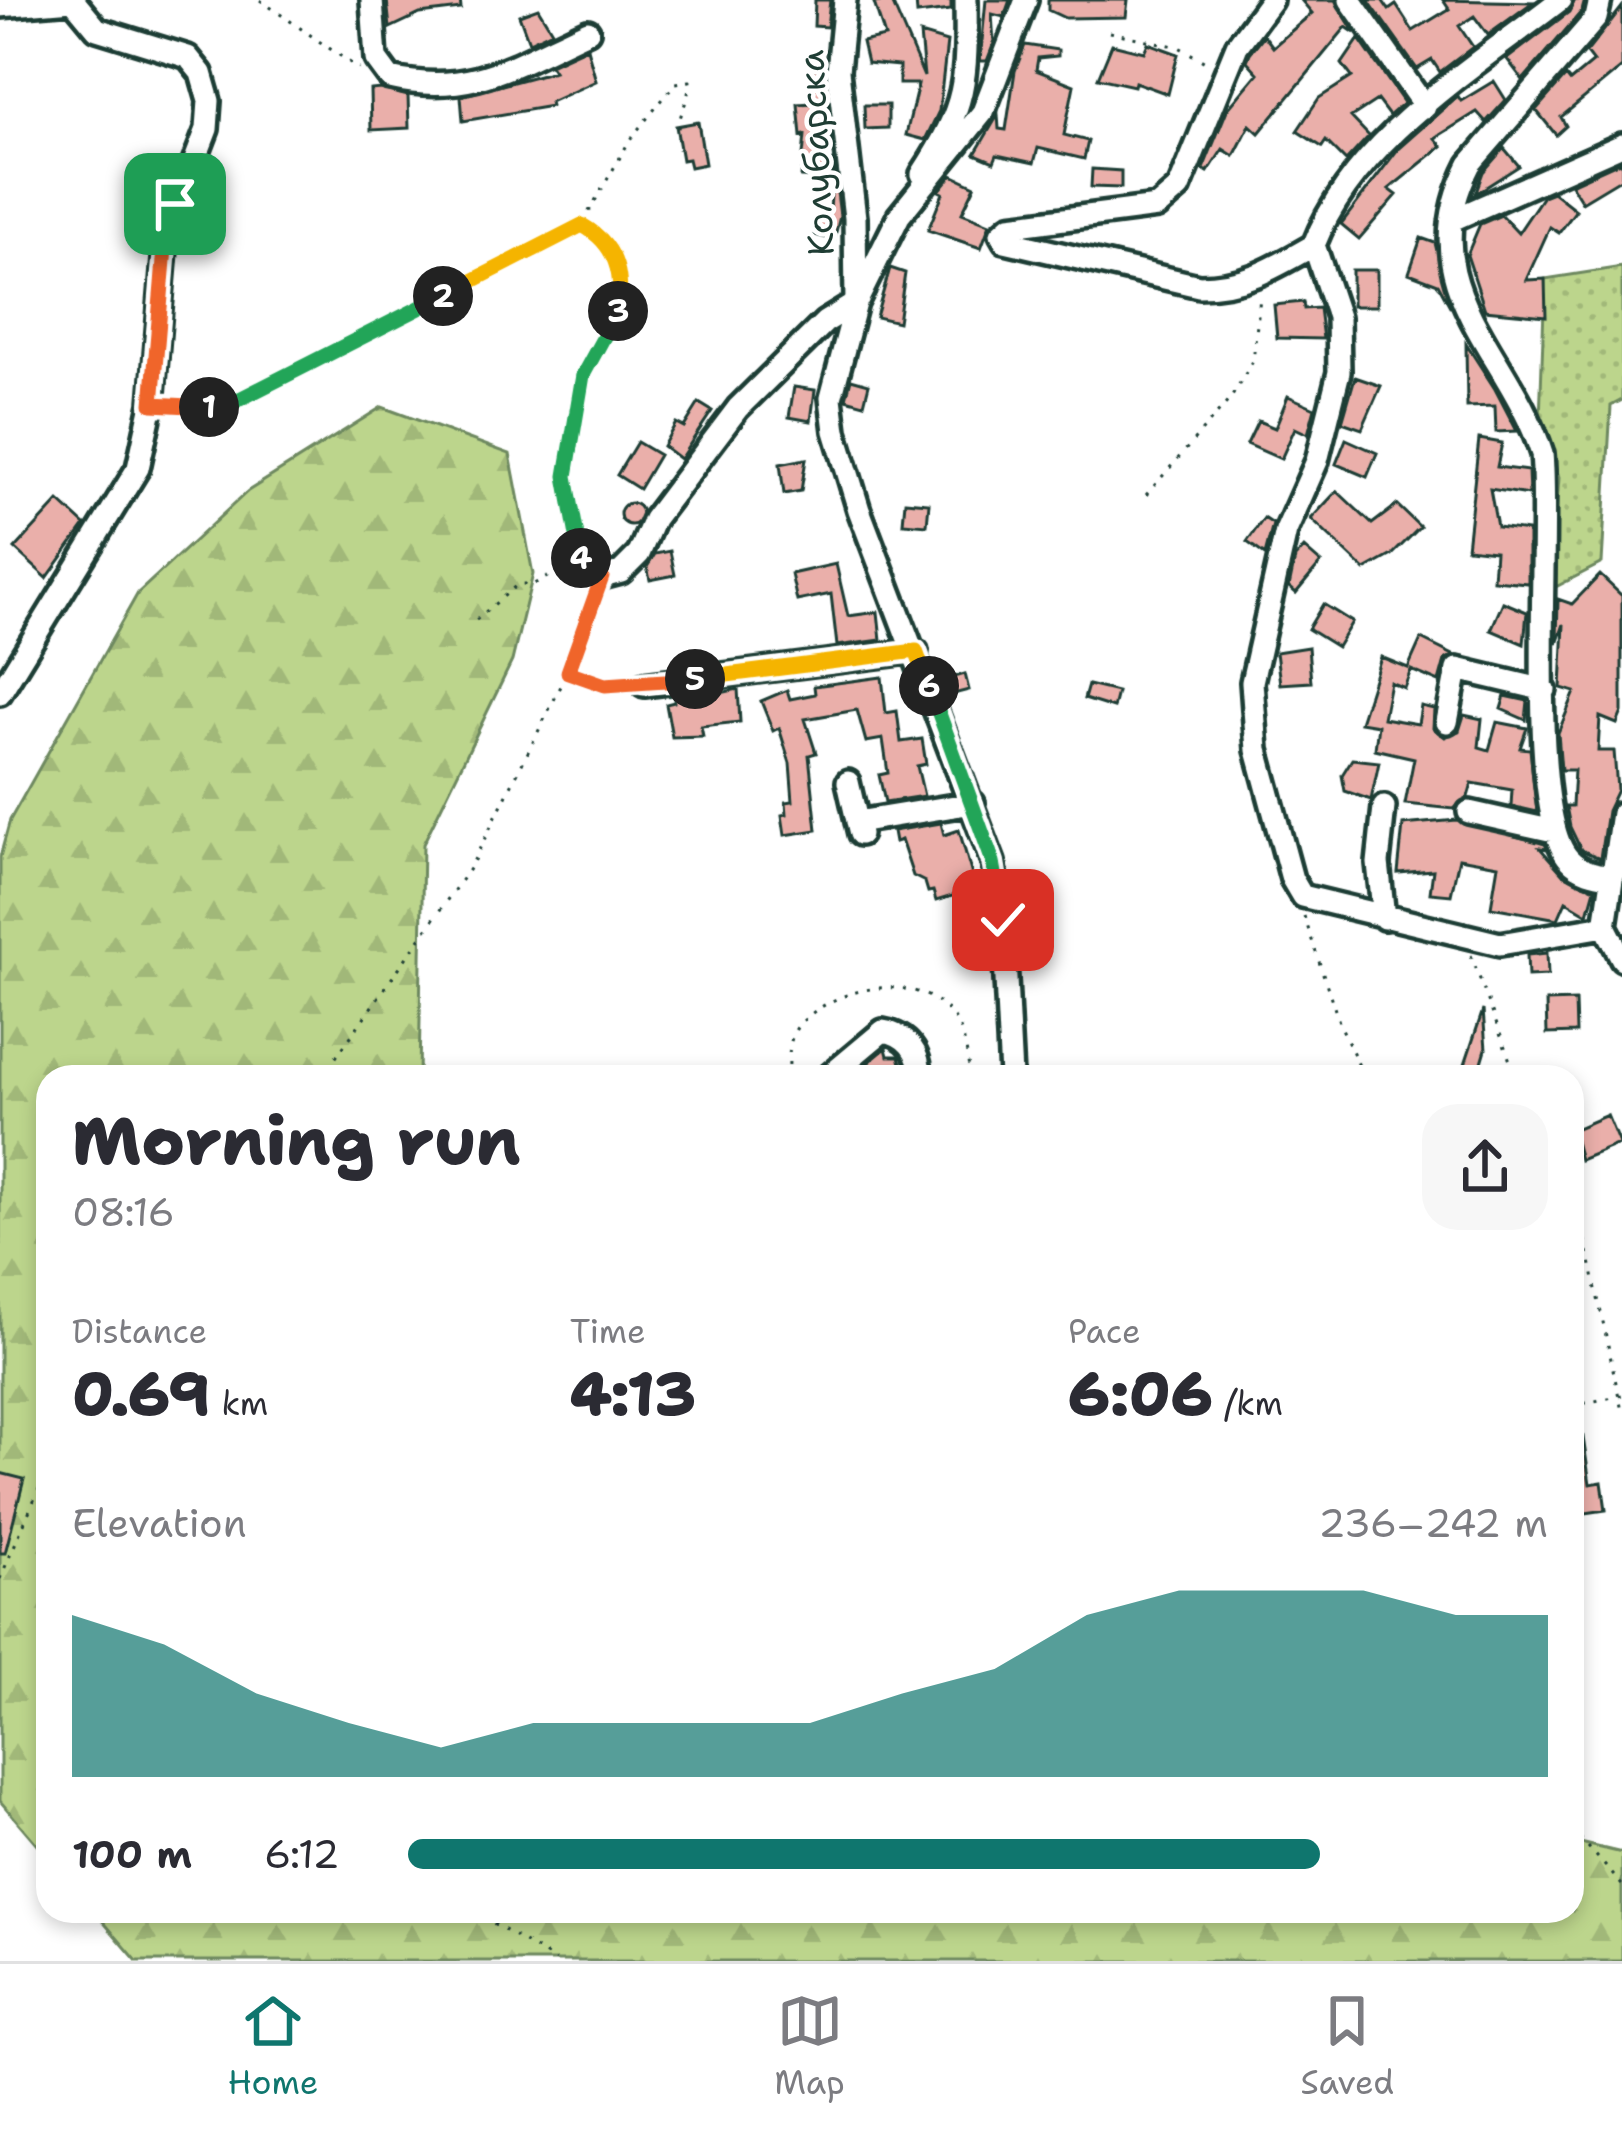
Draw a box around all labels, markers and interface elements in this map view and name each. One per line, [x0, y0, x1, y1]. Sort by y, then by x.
street label: Колубарска [786, 49, 846, 257]
pin [124, 153, 226, 255]
icon: arrive [142, 171, 208, 237]
pin: 2 [413, 266, 473, 326]
text: 2 [431, 273, 455, 318]
pin: 3 [588, 281, 648, 341]
text: 3 [606, 288, 630, 333]
pin: 1 [179, 377, 239, 437]
text: 1 [201, 384, 217, 429]
pin: 4 [551, 528, 611, 588]
text: 4 [569, 535, 593, 580]
pin: 5 [665, 649, 725, 709]
text: 5 [685, 656, 705, 701]
pin: 6 [899, 656, 959, 716]
text: 6 [917, 663, 941, 708]
pin [952, 869, 1054, 971]
icon: check [970, 887, 1036, 953]
text: Morning run [72, 1097, 521, 1185]
button: share [1422, 1104, 1548, 1230]
text: 08:16 [72, 1186, 175, 1238]
text: Distance [72, 1309, 207, 1354]
text: Time [570, 1309, 646, 1354]
text: Pace [1068, 1309, 1141, 1354]
text: 0.69 [72, 1354, 210, 1434]
text: 4:13 [570, 1354, 696, 1434]
text: 6:06 [1068, 1354, 1213, 1434]
text: km [210, 1381, 268, 1426]
text: /km [1213, 1381, 1283, 1426]
text: Elevation [72, 1497, 247, 1549]
text: 236–242 m [1318, 1497, 1548, 1549]
text: 100 m [72, 1828, 192, 1880]
text: 6:12 [264, 1828, 339, 1880]
tab: Home [228, 1988, 319, 2105]
tab: Map [774, 1988, 845, 2105]
tab: Saved [1300, 1988, 1394, 2105]

